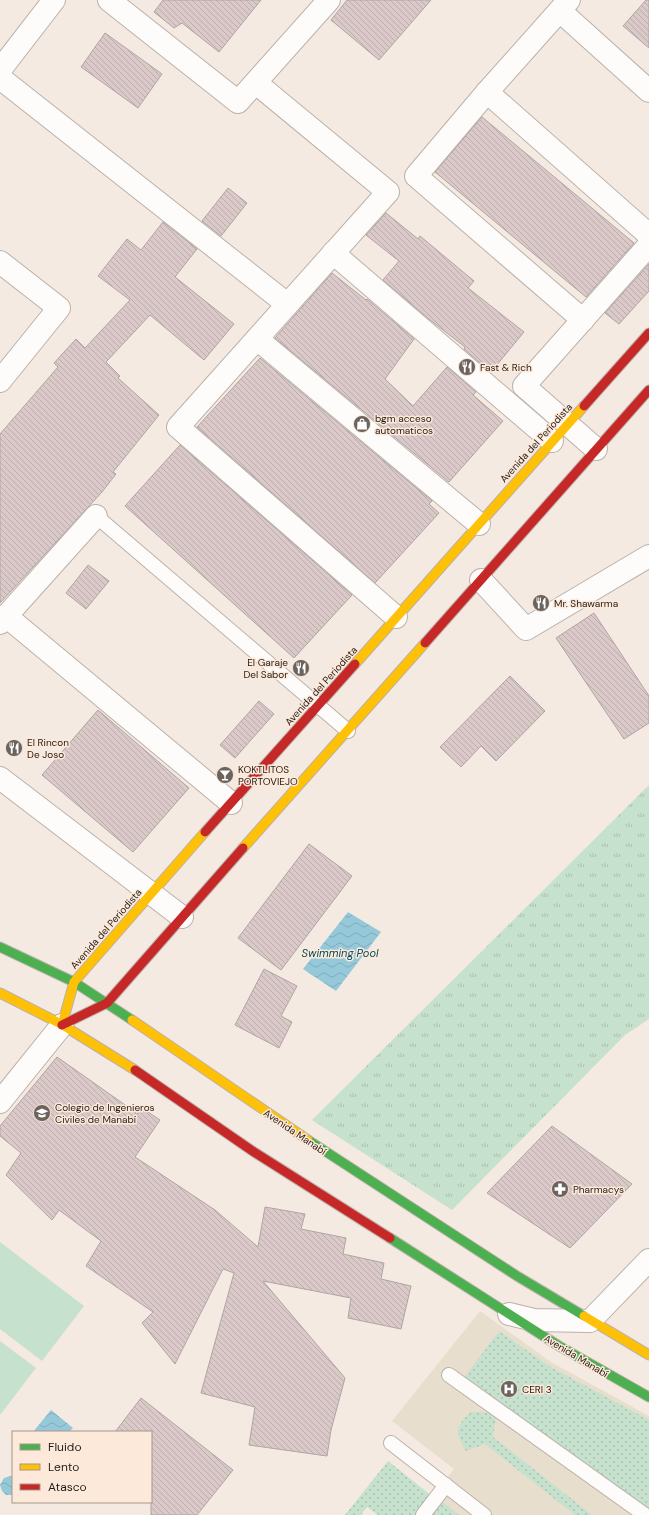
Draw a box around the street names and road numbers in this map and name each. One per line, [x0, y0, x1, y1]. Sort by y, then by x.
street label: Avenida del Periodista [497, 401, 575, 485]
street label: Avenida del Periodista [282, 644, 360, 728]
street label: Avenida del Periodista [68, 886, 144, 972]
street label: Avenida Manabí [261, 1106, 329, 1158]
street label: Avenida Manabí [541, 1332, 611, 1381]

